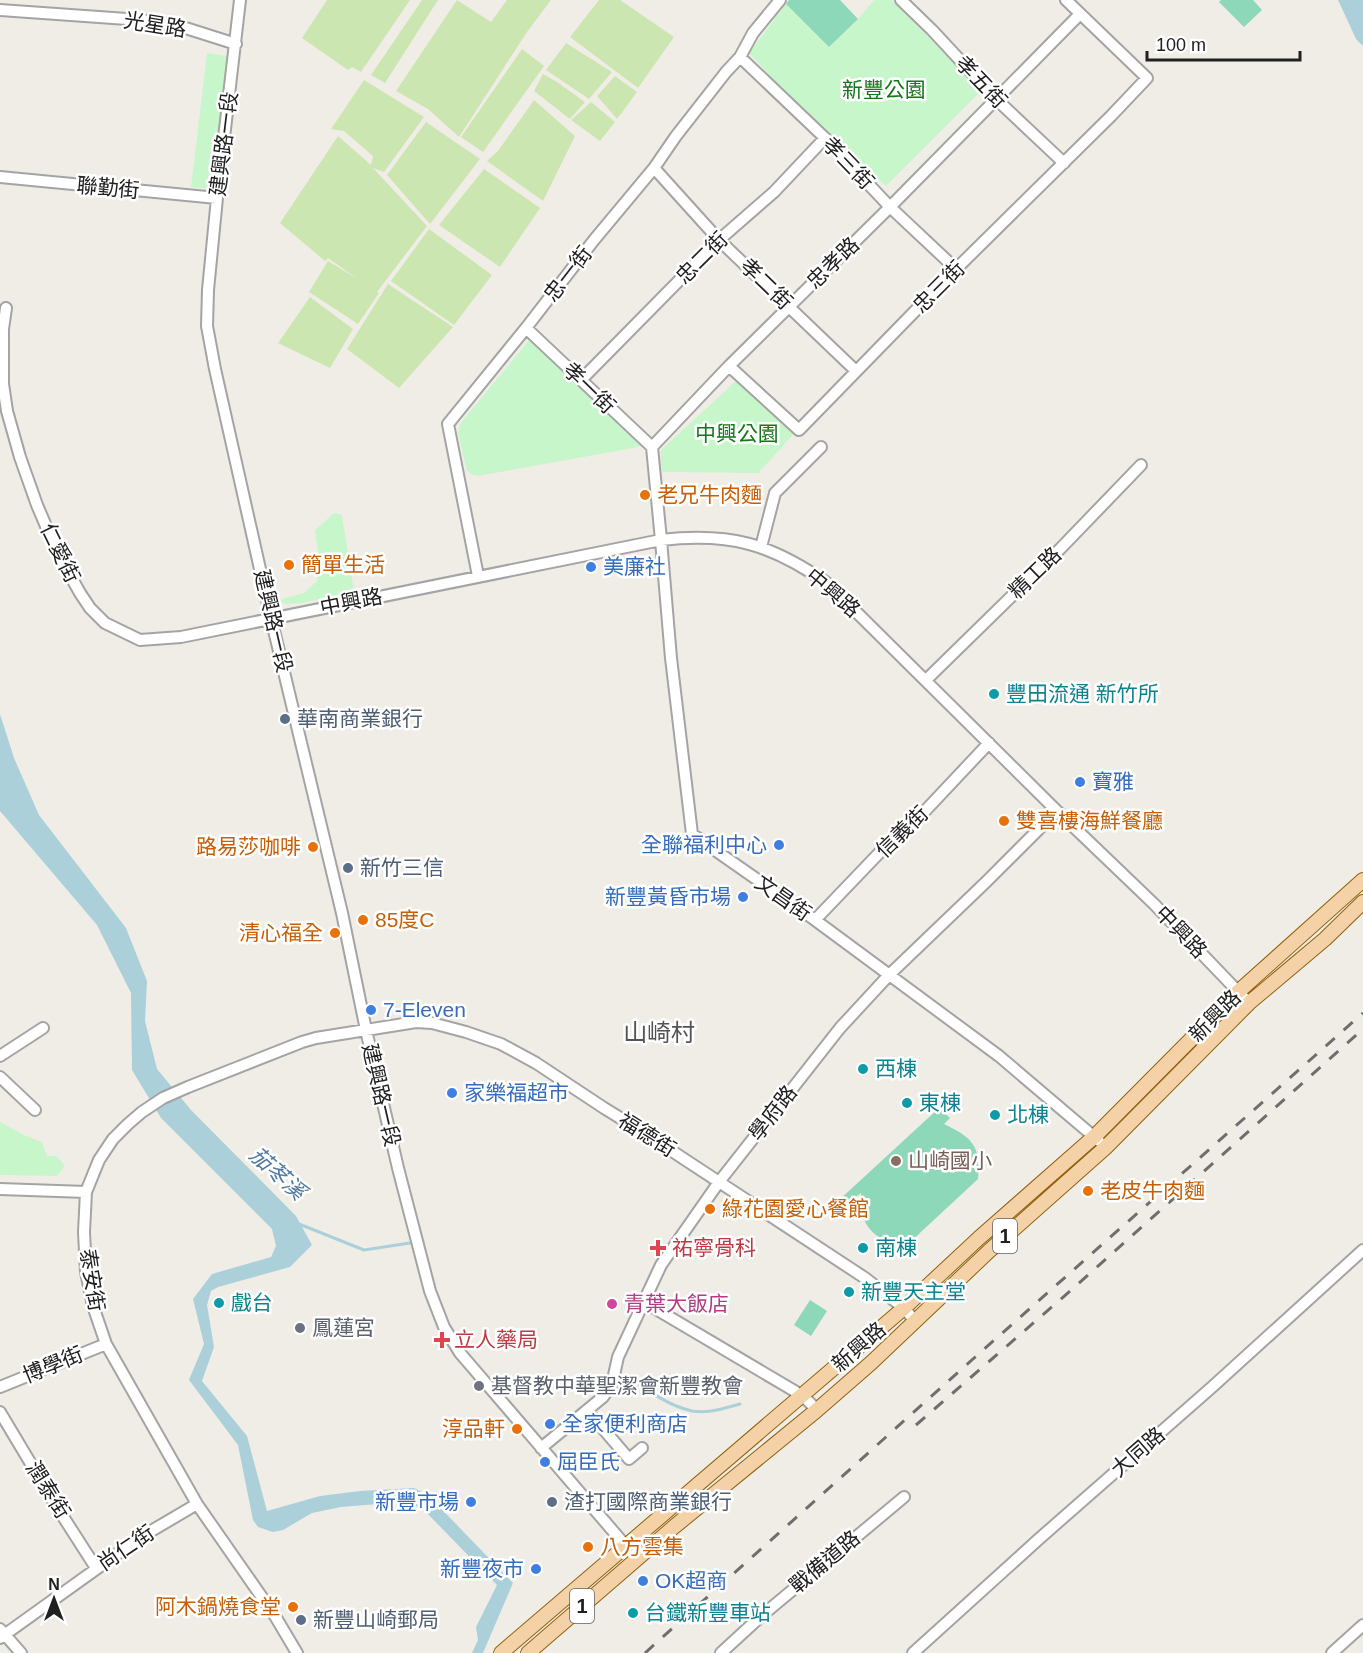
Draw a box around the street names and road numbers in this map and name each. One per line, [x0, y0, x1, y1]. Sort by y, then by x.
street label: 光星路 [122, 8, 188, 41]
street label: 孝五街 [951, 51, 1012, 112]
street label: 建興路一段 [206, 90, 241, 197]
street label: 孝三街 [818, 132, 879, 193]
street label: 聯勤街 [76, 173, 140, 202]
street label: 忠二街 [671, 227, 732, 288]
street label: 忠孝路 [802, 232, 863, 293]
street label: 忠一街 [539, 242, 596, 306]
street label: 孝二街 [736, 253, 797, 314]
street label: 忠三街 [908, 256, 969, 317]
street label: 孝一街 [559, 357, 620, 418]
street label: 仁愛街 [36, 519, 85, 586]
street label: 精工路 [1004, 542, 1065, 603]
street label: 中興路 [802, 564, 865, 622]
street label: 建興路一段 [250, 567, 297, 675]
street label: 中興路 [318, 584, 384, 619]
street label: 信義街 [871, 801, 932, 862]
street label: 文昌街 [751, 870, 816, 925]
street label: 中興路 [1151, 901, 1212, 962]
street label: 新興路 [1184, 985, 1245, 1046]
street label: 建興路一段 [358, 1041, 405, 1149]
street label: 學府路 [744, 1081, 801, 1145]
street label: 福德街 [614, 1108, 680, 1161]
road number: 1 [993, 1219, 1017, 1253]
street label: 泰安街 [76, 1247, 109, 1313]
street label: 新興路 [827, 1317, 890, 1376]
street label: 博學街 [19, 1342, 86, 1387]
street label: 大同路 [1106, 1422, 1169, 1481]
street label: 潤泰街 [22, 1457, 75, 1523]
street label: 尚仁街 [93, 1520, 158, 1575]
street label: 戰備道路 [785, 1526, 864, 1597]
road number: 1 [570, 1589, 594, 1623]

